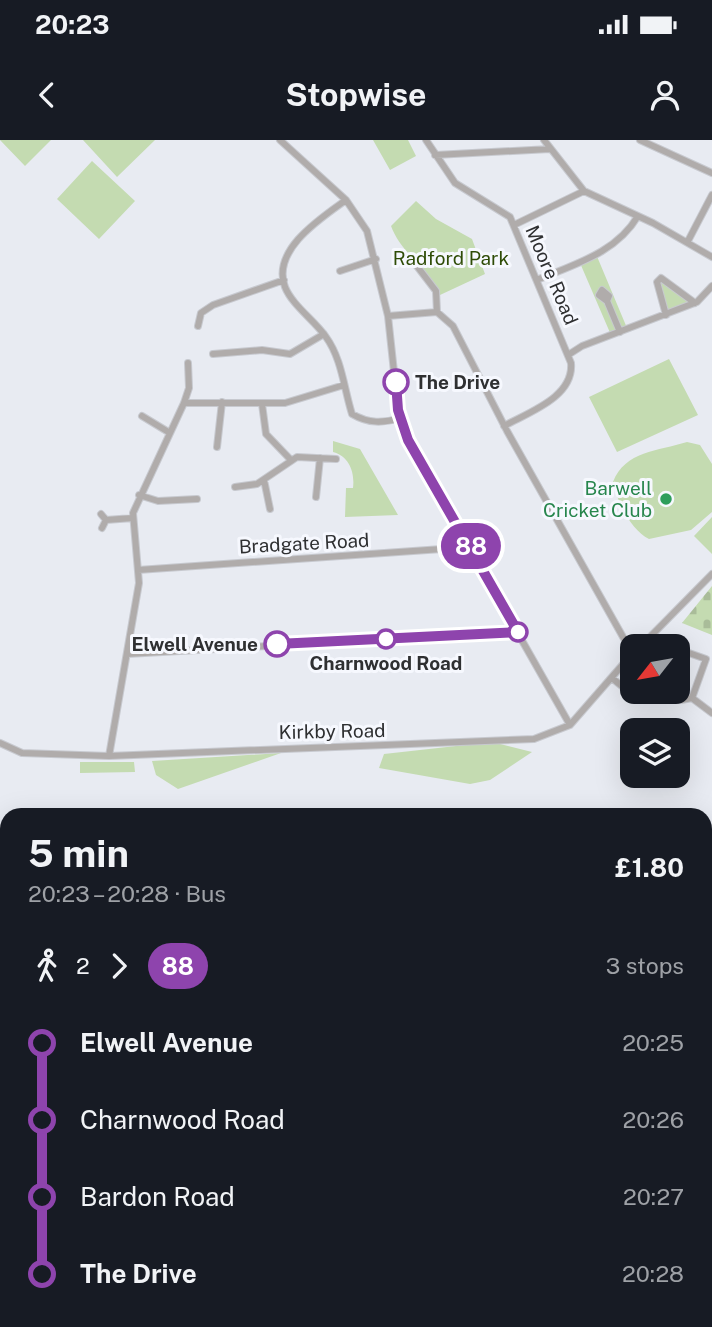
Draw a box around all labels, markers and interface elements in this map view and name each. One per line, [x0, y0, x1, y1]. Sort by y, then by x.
text: 20:23 [35, 9, 110, 40]
icon: back [28, 76, 66, 114]
text: Stopwise [286, 76, 426, 113]
icon: person [646, 76, 684, 114]
street label: Moore Road [521, 222, 583, 328]
park label: Radford Park [393, 247, 510, 269]
marker: The Drive [383, 369, 409, 395]
place label: The Drive [415, 371, 500, 393]
place label: Barwell Cricket Club [543, 477, 652, 521]
marker: Barwell Cricket Club [658, 491, 674, 507]
line badge: 88 [440, 523, 503, 569]
street label: Bradgate Road [238, 529, 370, 557]
text: 88 [455, 532, 487, 560]
unlabelled marker [508, 622, 528, 642]
marker: Charnwood Road [376, 629, 396, 649]
marker: Elwell Avenue [264, 631, 290, 657]
place label: Elwell Avenue [132, 633, 258, 655]
north arrow [620, 634, 690, 704]
map controls [620, 634, 690, 788]
place label: Charnwood Road [310, 652, 462, 674]
button: layers [620, 718, 690, 788]
street label: Kirkby Road [278, 719, 386, 743]
text: 5 min [28, 831, 129, 876]
text: £1.80 [615, 852, 684, 883]
text: 20:23 – 20:28 · Bus [28, 880, 226, 907]
icon: walk [28, 947, 66, 985]
icon: forward [100, 947, 138, 985]
text: 2 [76, 952, 90, 979]
text: 88 [162, 952, 194, 980]
text: 3 stops [606, 952, 684, 979]
text: Elwell Avenue [80, 1027, 253, 1058]
text: 20:25 [622, 1029, 684, 1056]
text: Charnwood Road [80, 1104, 285, 1135]
text: 20:26 [623, 1106, 684, 1133]
text: Bardon Road [80, 1181, 235, 1212]
text: 20:27 [623, 1183, 684, 1210]
text: The Drive [80, 1258, 197, 1289]
text: 20:28 [622, 1260, 684, 1287]

